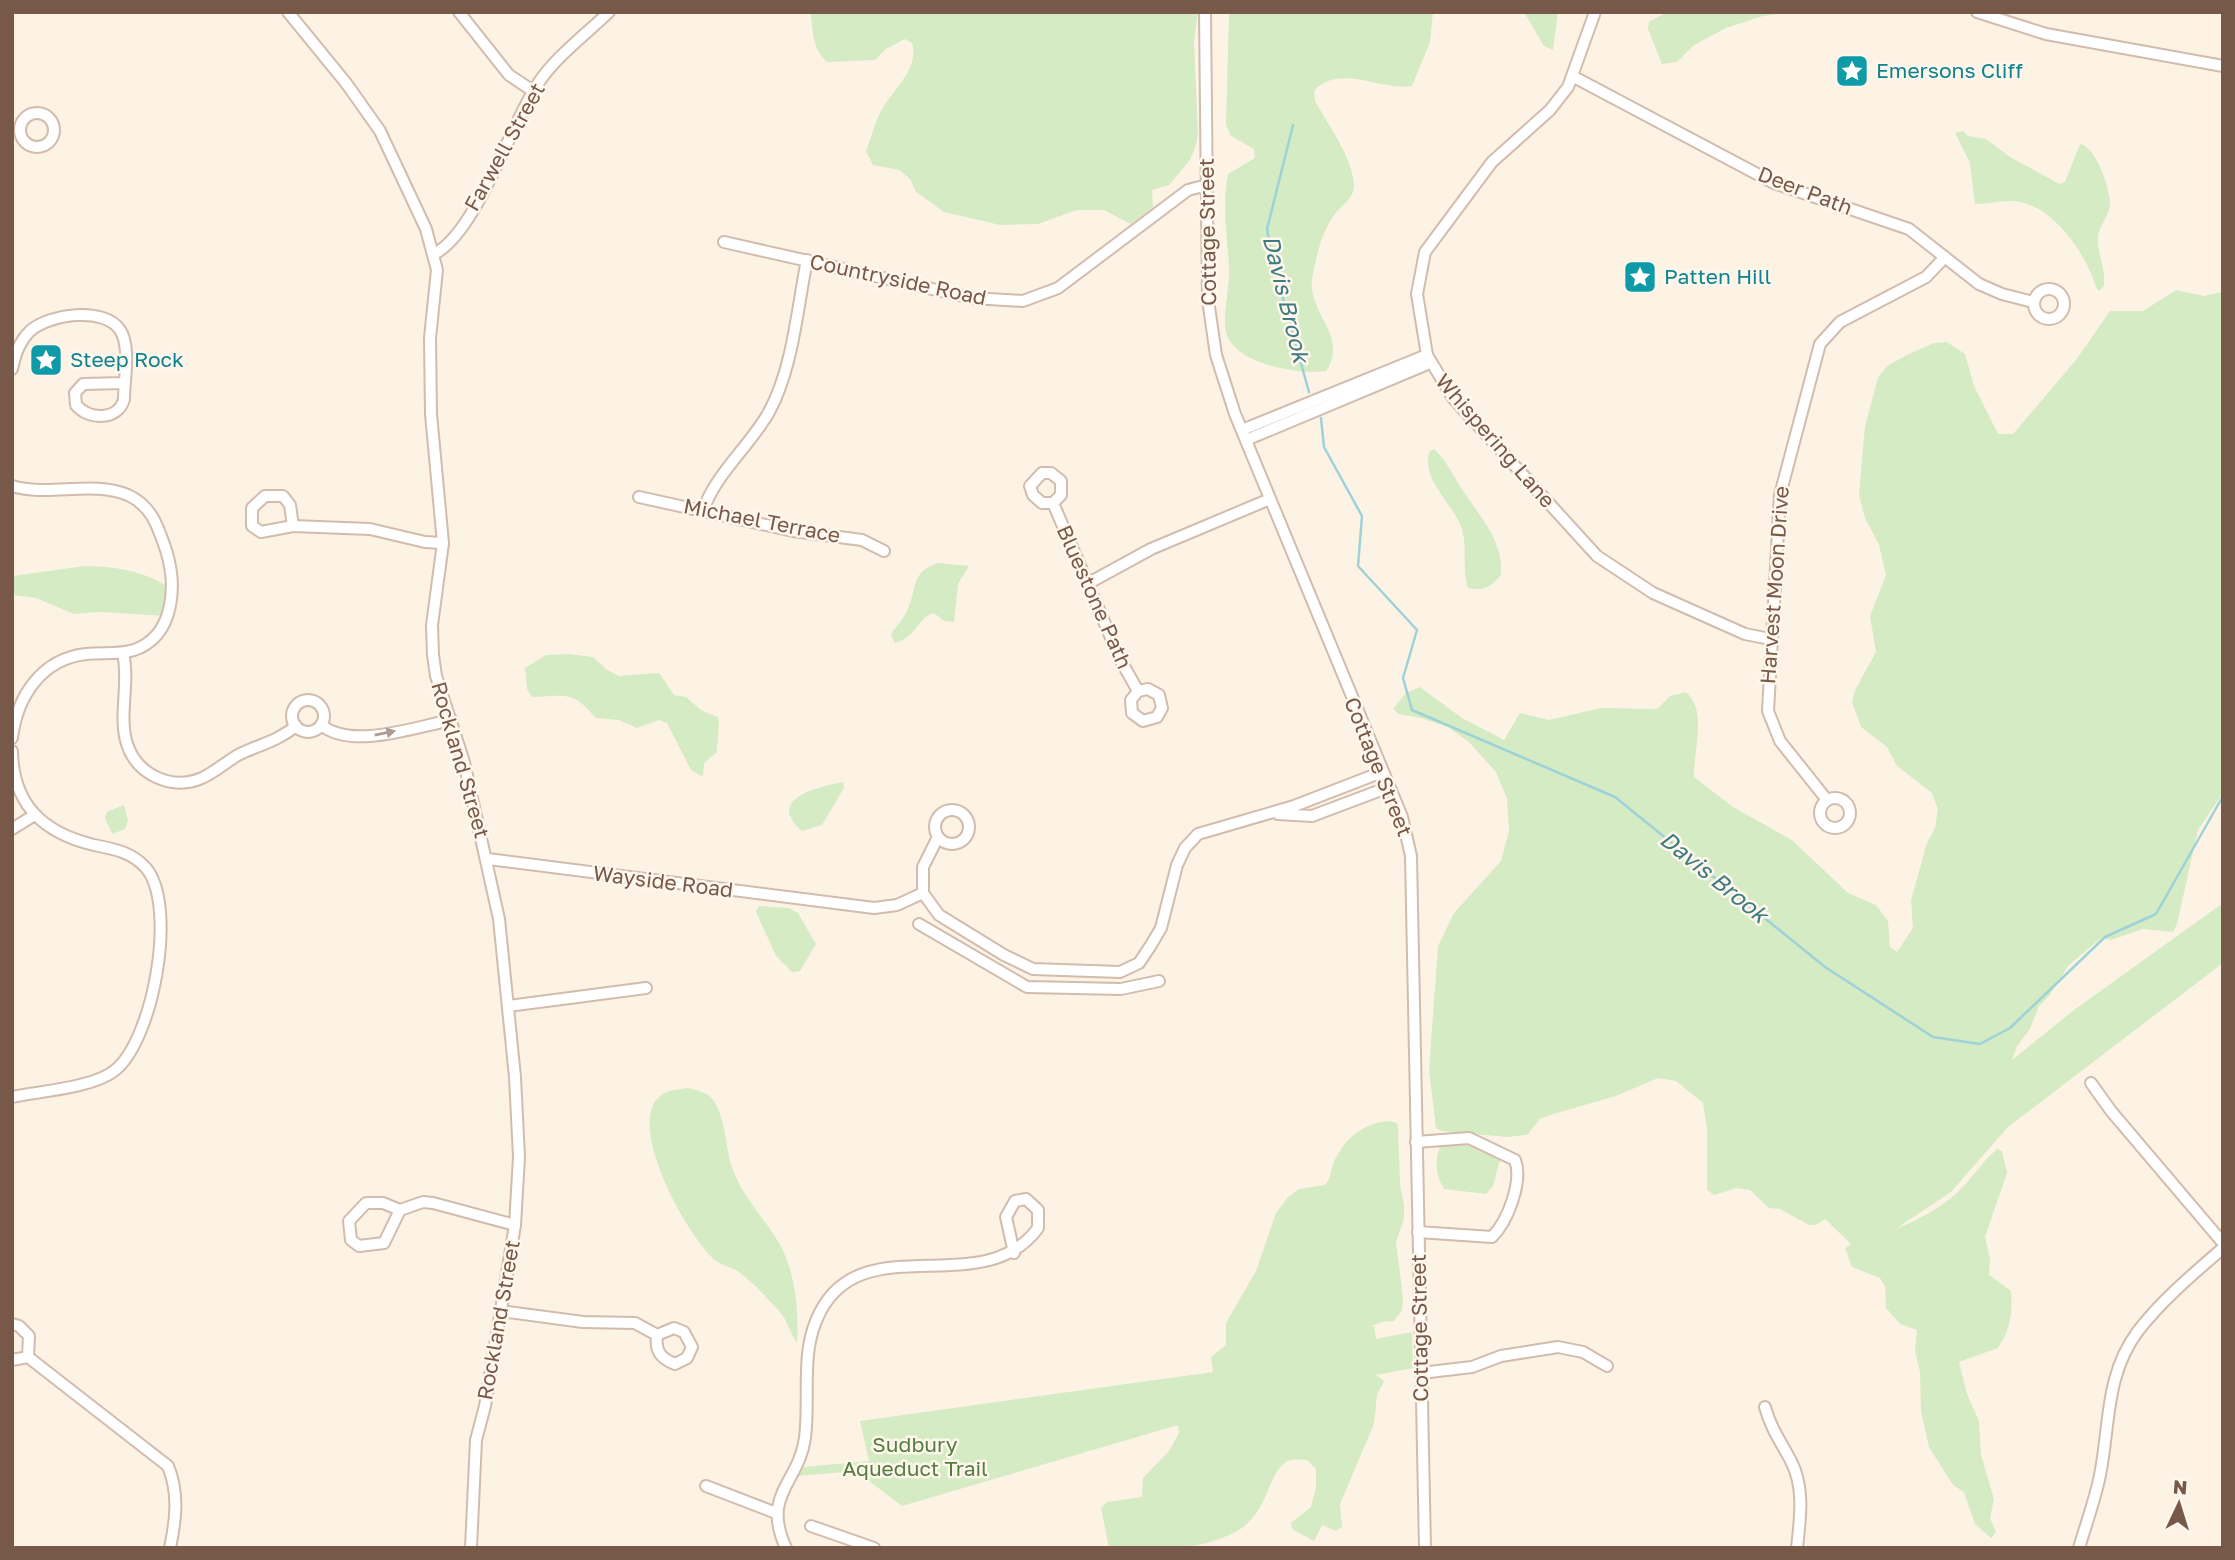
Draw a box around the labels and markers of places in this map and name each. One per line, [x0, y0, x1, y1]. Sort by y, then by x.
place icon: Emersons Cliff [1833, 52, 1871, 90]
place label: Emersons Cliff [1876, 57, 2023, 83]
place icon: Patten Hill [1621, 258, 1659, 296]
place label: Patten Hill [1664, 263, 1771, 289]
place icon: Steep Rock [27, 341, 65, 379]
place label: Steep Rock [70, 346, 184, 372]

